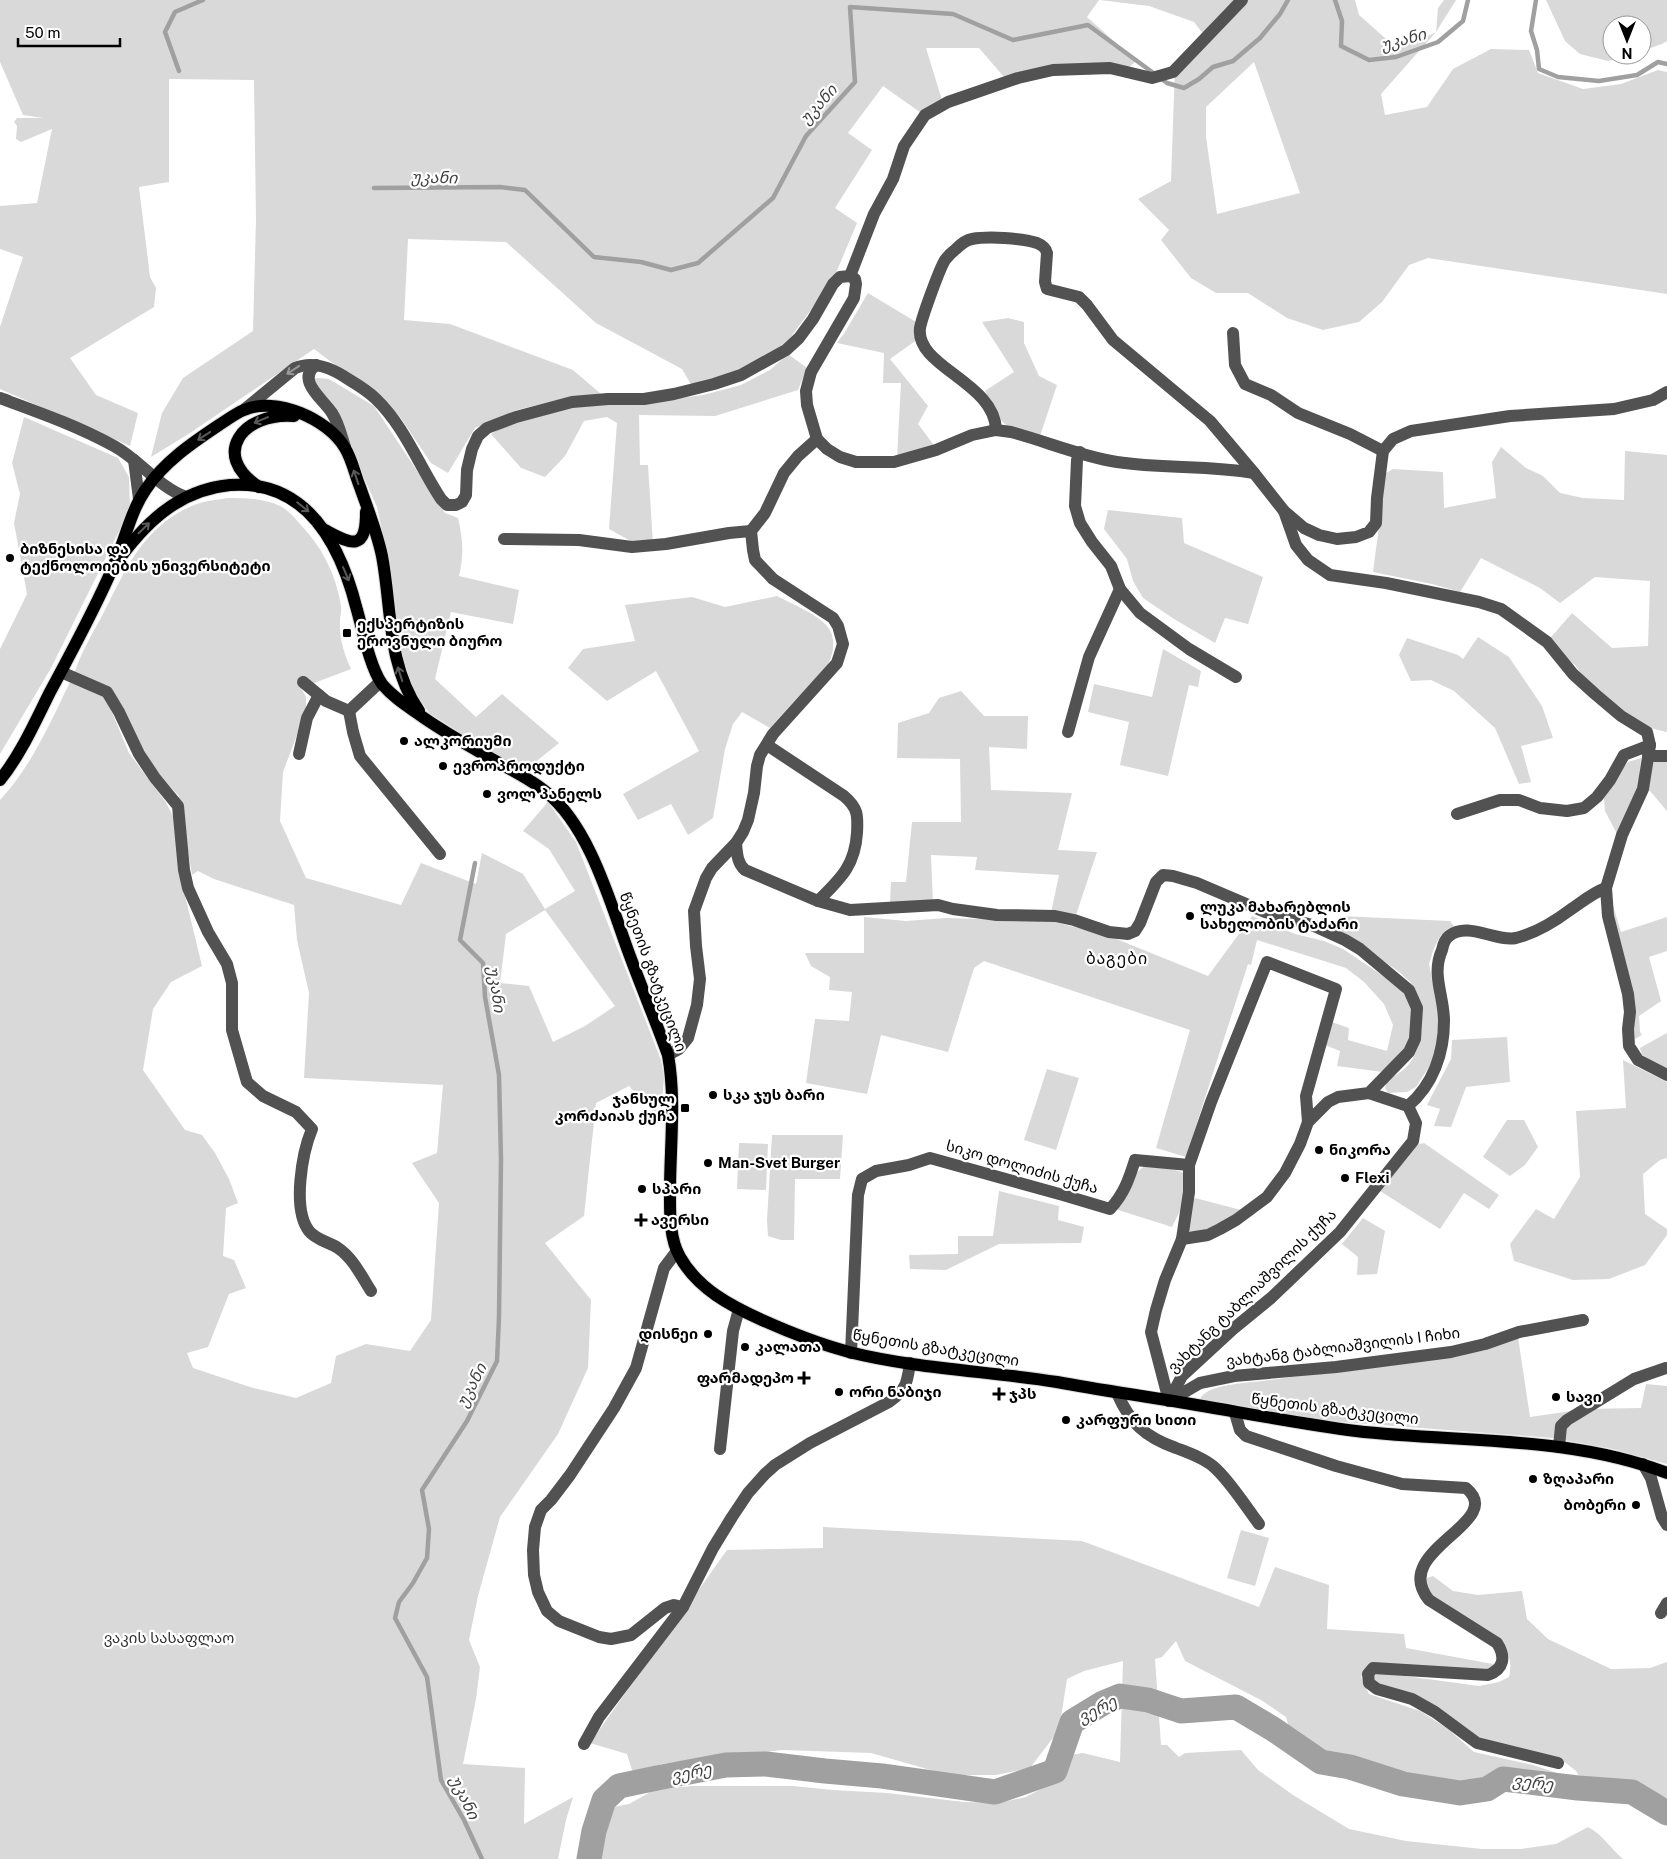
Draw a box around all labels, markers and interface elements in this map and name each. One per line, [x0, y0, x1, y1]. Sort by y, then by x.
scale bar [18, 15, 120, 47]
north arrow [1602, 15, 1652, 65]
text: 50 m [25, 24, 60, 41]
water label: უკანი [1378, 24, 1429, 55]
text: N [1622, 45, 1632, 61]
water label: უკანი [796, 80, 841, 128]
water label: უკანი [411, 168, 458, 187]
one-way arrow [286, 365, 300, 375]
one-way arrow [254, 416, 269, 425]
one-way arrow [197, 431, 211, 441]
one-way arrow [351, 470, 360, 485]
one-way arrow [296, 501, 309, 512]
one-way arrow [138, 522, 151, 534]
place label: ბიზნესისა და ტექნოლოიების უნივერსიტეტი [20, 540, 271, 575]
marker: ბიზნესისა და ტექნოლოიების უნივერსიტეტი [4, 552, 16, 564]
one-way arrow [342, 566, 351, 582]
place label: ექსპერტიზის ეროვნული ბიურო [357, 615, 503, 650]
marker: ექსპერტიზის ეროვნული ბიურო [341, 627, 353, 639]
one-way arrow [395, 666, 405, 682]
place label: ალკორიუმი [414, 732, 512, 750]
marker: ალკორიუმი [398, 735, 410, 747]
place label: ევროპროდუქტი [453, 757, 585, 775]
marker: ევროპროდუქტი [437, 760, 449, 772]
place label: ვოლ პანელს [497, 785, 602, 803]
marker: ვოლ პანელს [481, 788, 493, 800]
street label: წყნეთის გზატკეცილი [616, 890, 690, 1054]
place label: ლუკა მახარებლის სახელობის ტაძარი [1200, 898, 1358, 933]
marker: ლუკა მახარებლის სახელობის ტაძარი [1184, 910, 1196, 922]
district label: ბაგები [1086, 949, 1148, 968]
water label: უკანი [484, 965, 509, 1014]
place label: სკა ჯუს ბარი [723, 1086, 825, 1104]
marker: სკა ჯუს ბარი [707, 1089, 719, 1101]
place label: ჯანსულ კორძაიას ქუჩა [555, 1090, 675, 1125]
marker: ჯანსულ კორძაიას ქუჩა [679, 1102, 691, 1114]
street label: სიკო დოლიძის ქუჩა [944, 1137, 1100, 1197]
place label: ნიკორა [1329, 1141, 1391, 1159]
marker: ნიკორა [1313, 1144, 1325, 1156]
place label: Man-Svet Burger [718, 1154, 840, 1171]
marker: Man-Svet Burger [702, 1157, 714, 1169]
place label: Flexi [1355, 1169, 1390, 1186]
marker: Flexi [1339, 1172, 1351, 1184]
place label: სპარი [652, 1180, 701, 1197]
marker: სპარი [636, 1183, 648, 1195]
street label: ვახტანგ ტაბლიაშვილის ქუჩა [1164, 1205, 1340, 1377]
place label: ავერსი [651, 1211, 709, 1229]
marker: ავერსი [635, 1214, 647, 1226]
street label: ვახტანგ ტაბლიაშვილის I ჩიხი [1225, 1324, 1461, 1370]
place label: დისნეი [638, 1325, 698, 1343]
street label: წყნეთის გზატკეცილი [851, 1326, 1021, 1370]
marker: დისნეი [702, 1328, 714, 1340]
place label: კალათა [755, 1338, 821, 1356]
marker: კალათა [739, 1341, 751, 1353]
water label: უკანი [452, 1360, 491, 1410]
place label: ფარმადეპო [697, 1369, 794, 1387]
marker: ფარმადეპო [798, 1372, 810, 1384]
place label: ორი ნაბიჯი [849, 1383, 942, 1401]
place label: ჯპს [1009, 1385, 1036, 1403]
marker: ორი ნაბიჯი [833, 1386, 845, 1398]
marker: ჯპს [993, 1388, 1005, 1400]
place label: სავი [1566, 1388, 1602, 1406]
street label: წყნეთის გზატკეცილი [1250, 1390, 1420, 1428]
marker: სავი [1550, 1391, 1562, 1403]
place label: კარფური სითი [1076, 1411, 1196, 1429]
marker: კარფური სითი [1060, 1414, 1072, 1426]
place label: ზღაპარი [1543, 1470, 1614, 1488]
marker: ზღაპარი [1527, 1473, 1539, 1485]
place label: ბობერი [1564, 1496, 1626, 1514]
marker: ბობერი [1630, 1499, 1642, 1511]
park label: ვაკის სასაფლაო [104, 1629, 234, 1647]
water label: ვერე [1075, 1691, 1120, 1727]
water label: ვერე [669, 1759, 714, 1786]
water label: ვერე [1512, 1771, 1555, 1794]
water label: უკანი [446, 1772, 484, 1823]

